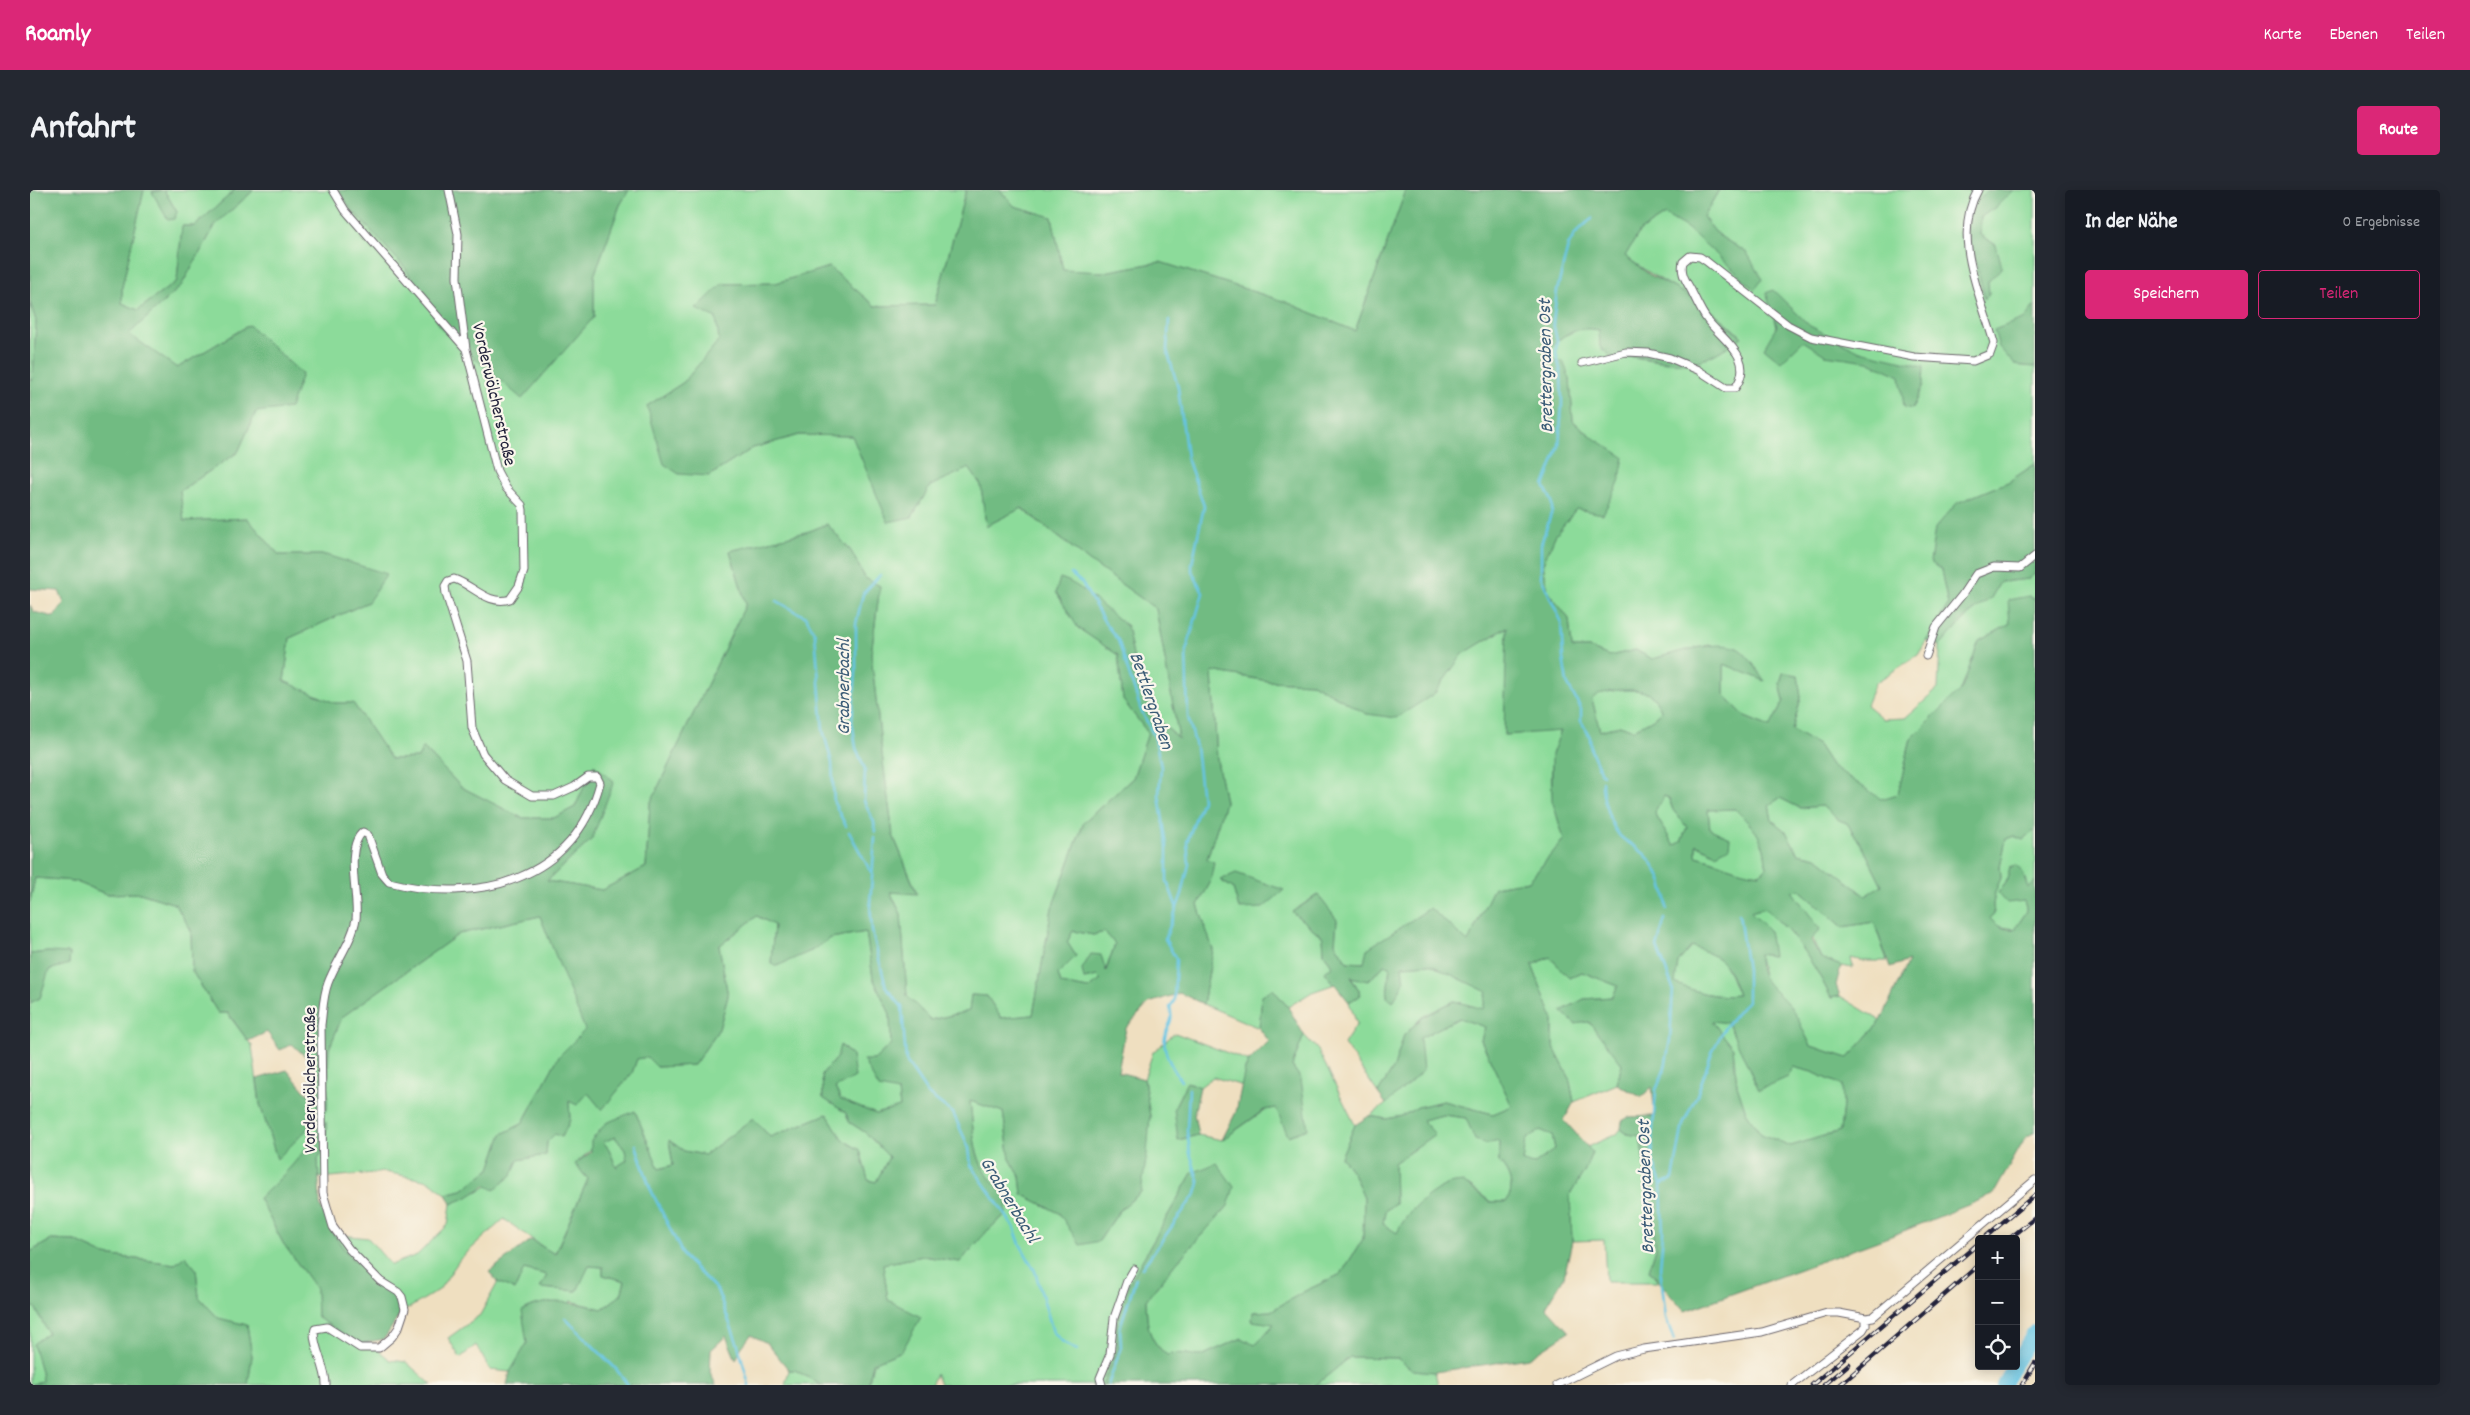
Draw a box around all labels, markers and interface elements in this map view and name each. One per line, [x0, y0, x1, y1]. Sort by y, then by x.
text: Roamly [25, 18, 91, 52]
text: Karte [2264, 23, 2302, 48]
text: Ebenen [2330, 23, 2378, 48]
text: Teilen [2406, 23, 2445, 48]
text: Anfahrt [30, 105, 136, 155]
button: Route [2357, 106, 2440, 155]
text: In der Nähe [2085, 208, 2177, 238]
text: 0 Ergebnisse [2343, 211, 2420, 234]
button: Speichern [2085, 270, 2248, 319]
button: Teilen [2258, 270, 2420, 319]
water label: Brettergraben Ost [1533, 297, 1562, 433]
street label: Vorderwölcherstraße [464, 321, 521, 469]
water label: Grabnerbachl [832, 638, 859, 735]
water label: Bettlergraben [1120, 649, 1179, 754]
street label: Vorderwölcherstraße [299, 1007, 324, 1153]
water label: Brettergraben Ost [1632, 1118, 1663, 1254]
water label: Grabnerbachl [972, 1153, 1045, 1250]
map controls [1975, 1235, 2020, 1370]
button: + [1975, 1235, 2020, 1280]
button: − [1975, 1280, 2020, 1325]
button: locate [1975, 1325, 2020, 1370]

